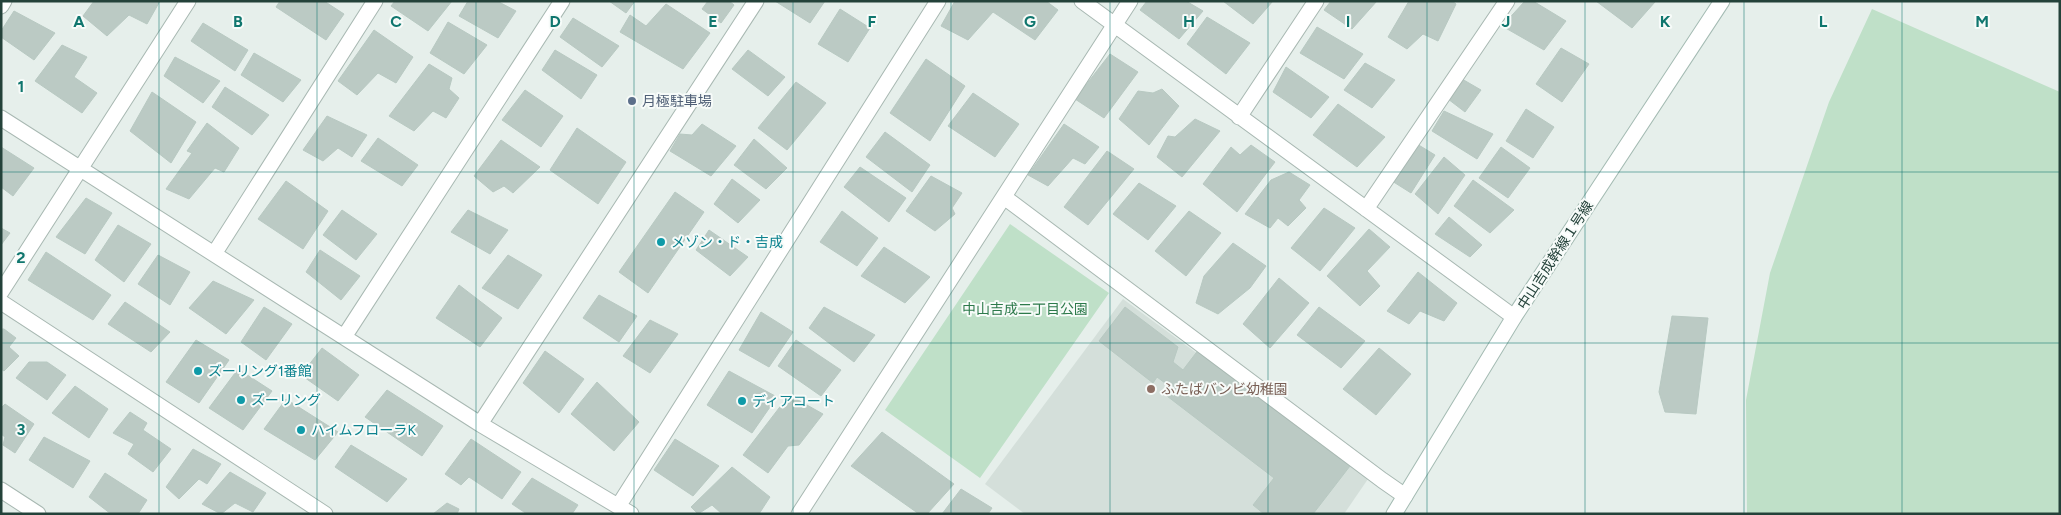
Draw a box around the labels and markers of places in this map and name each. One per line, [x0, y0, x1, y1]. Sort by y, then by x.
place label: 月極駐車場 [642, 93, 712, 110]
marker: 月極駐車場 [626, 95, 638, 107]
place label: メゾン・ド・吉成 [671, 234, 783, 251]
marker: メゾン・ド・吉成 [655, 236, 667, 248]
place label: ズーリング1番館 [208, 363, 312, 380]
marker: ズーリング1番館 [192, 365, 204, 377]
place label: ふたばバンビ幼稚園 [1161, 381, 1288, 398]
marker: ふたばバンビ幼稚園 [1145, 383, 1157, 395]
place label: ズーリング [251, 392, 321, 409]
place label: ディアコート [752, 393, 835, 410]
marker: ズーリング [235, 394, 247, 406]
marker: ディアコート [736, 395, 748, 407]
place label: ハイムフローラK [311, 422, 417, 439]
marker: ハイムフローラK [295, 424, 307, 436]

